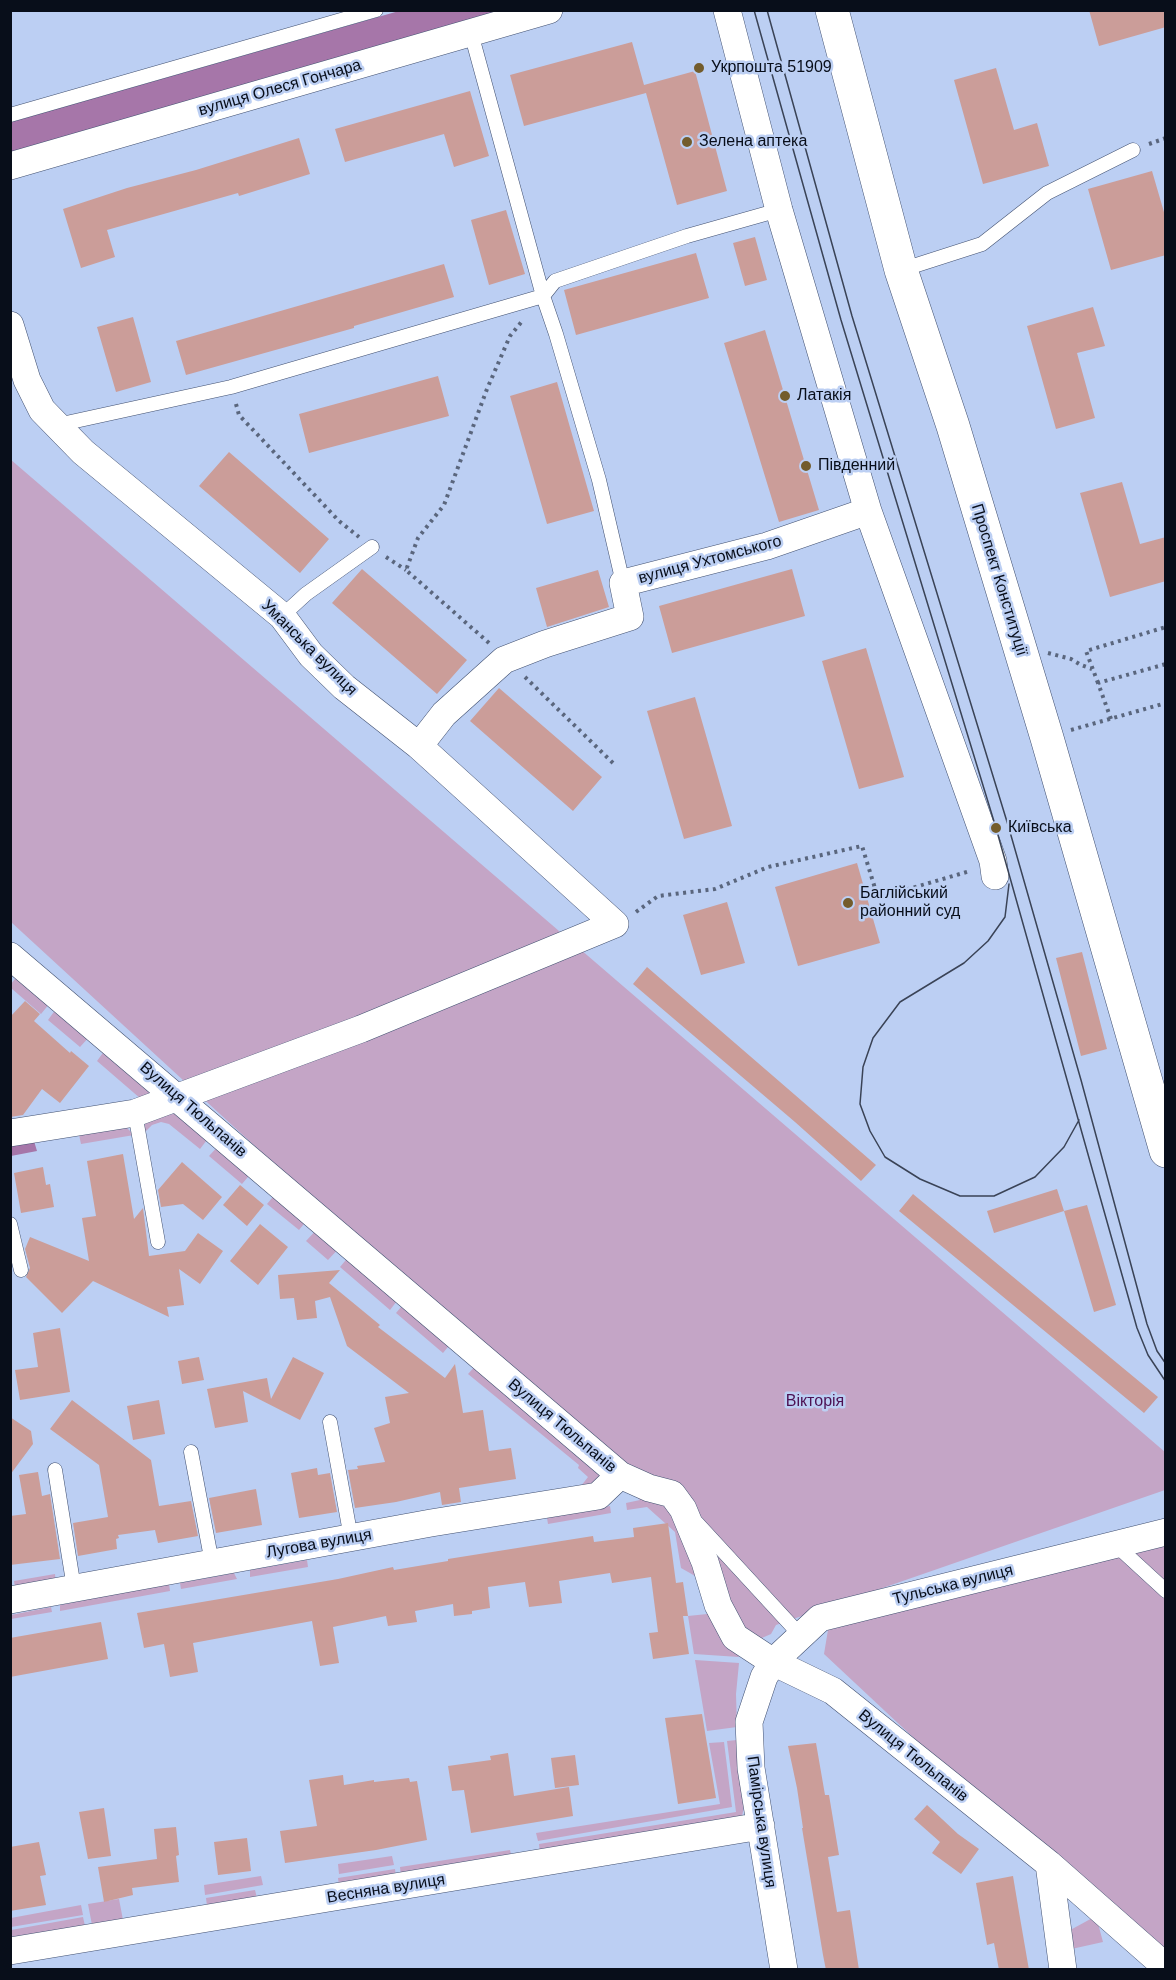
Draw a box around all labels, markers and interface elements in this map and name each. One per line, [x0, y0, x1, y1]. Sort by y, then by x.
street label: вулиця Олеся Гончара [196, 56, 364, 120]
place label: Укрпошта 51909 [711, 58, 832, 78]
marker: Укрпошта 51909 [692, 61, 706, 75]
place label: Зелена аптека [699, 132, 807, 152]
marker: Зелена аптека [680, 135, 694, 149]
place label: Латакія [797, 386, 851, 406]
marker: Латакія [778, 389, 792, 403]
place label: Південний [818, 456, 895, 476]
marker: Південний [799, 459, 813, 473]
street label: Проспект Конституції [967, 502, 1031, 658]
street label: вулиця Ухтомського [636, 532, 784, 588]
street label: Уманська вулиця [257, 596, 361, 700]
place label: Київська [1008, 818, 1072, 838]
marker: Київська [989, 821, 1003, 835]
place label: Баглійський районний суд [860, 884, 960, 922]
marker: Баглійський районний суд [841, 896, 855, 910]
street label: Вулиця Тюльпанів [136, 1058, 250, 1162]
street label: Вулиця Тюльпанів [504, 1375, 620, 1477]
park label: Вікторія [786, 1392, 844, 1412]
street label: Лугова вулиця [265, 1525, 373, 1563]
street label: Тульська вулиця [891, 1561, 1015, 1609]
street label: Вулиця Тюльпанів [854, 1706, 972, 1806]
street label: Памірська вулиця [742, 1755, 780, 1889]
street label: Весняна вулиця [326, 1870, 446, 1908]

